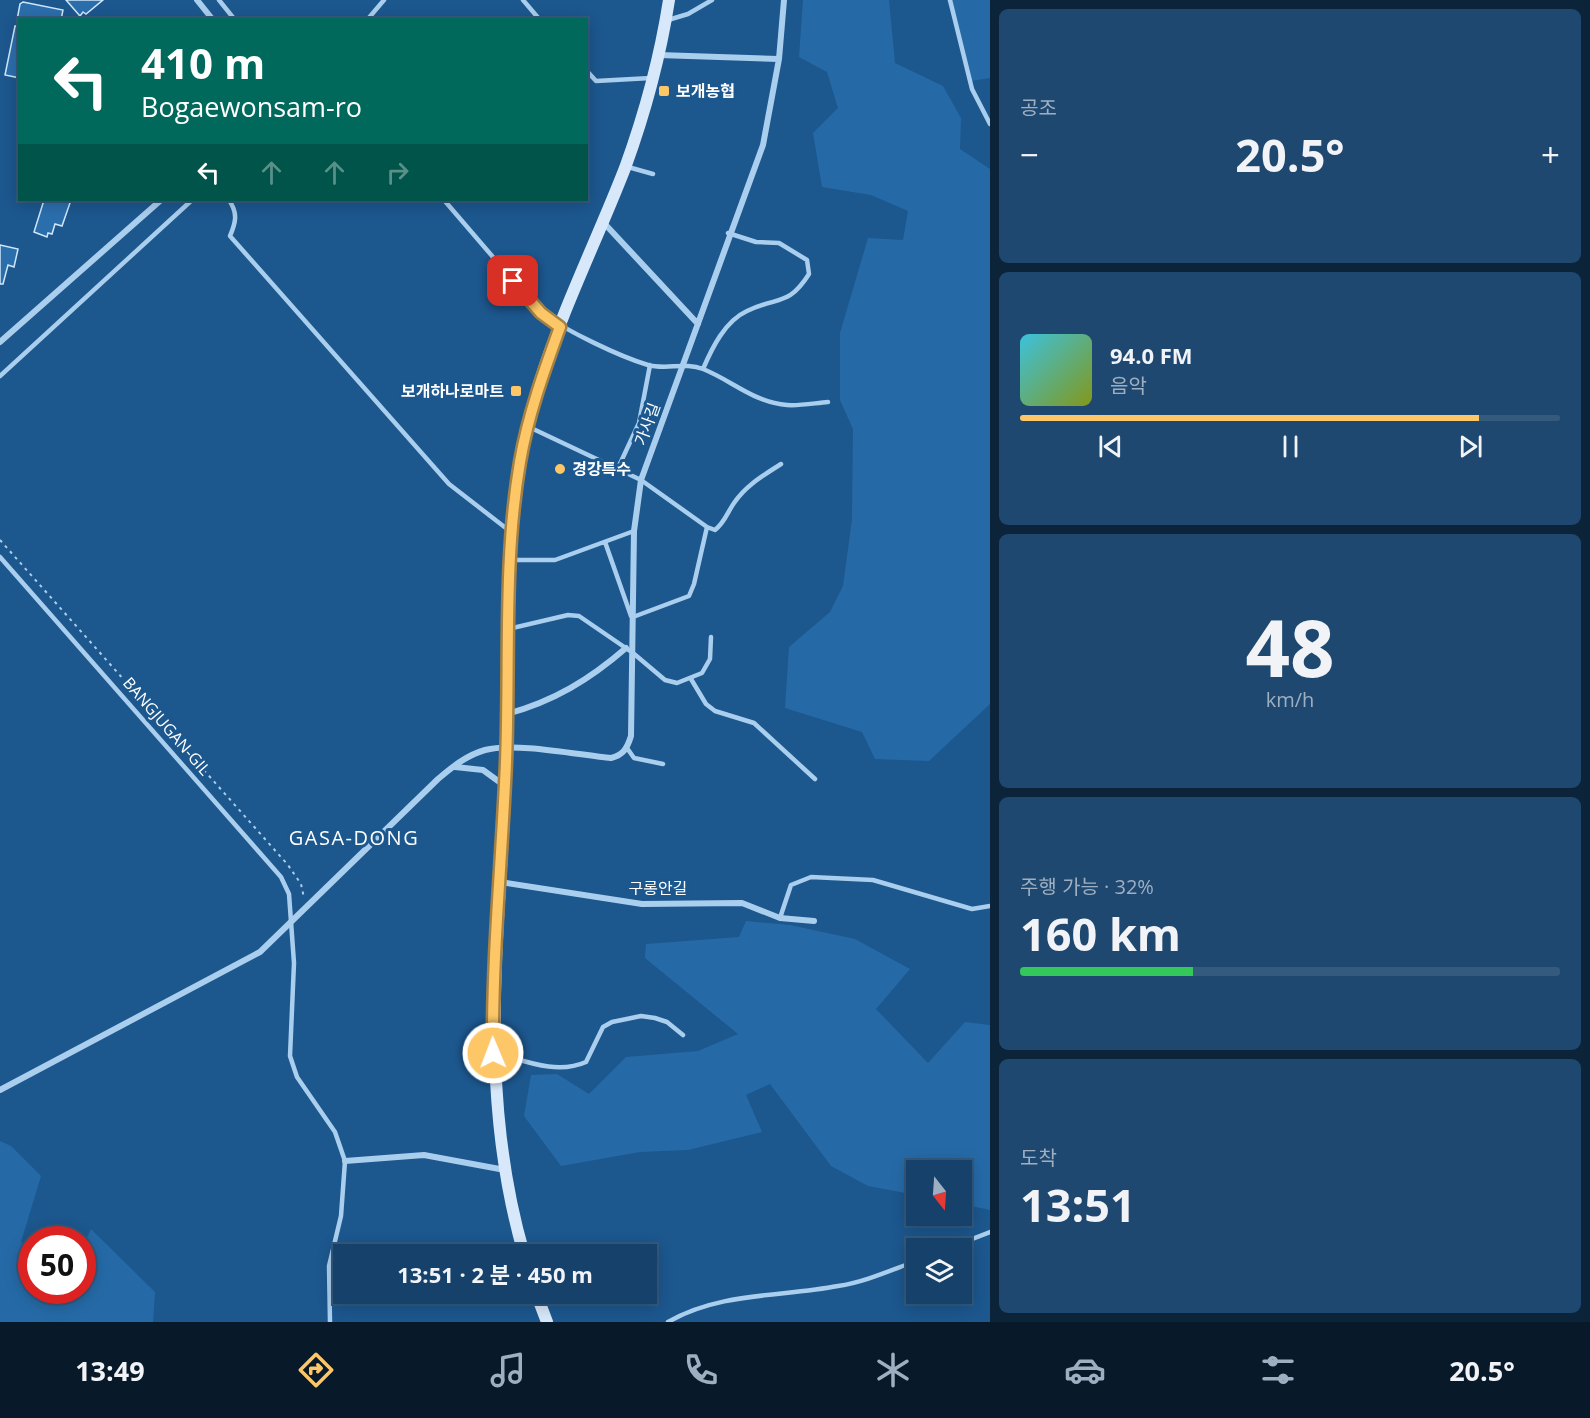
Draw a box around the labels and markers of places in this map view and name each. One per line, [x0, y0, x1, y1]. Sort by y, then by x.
place label: 보개농협 [676, 80, 735, 102]
marker: 보개농협 [657, 84, 671, 98]
pin [487, 255, 538, 306]
place label: 보개하나로마트 [401, 380, 504, 402]
marker: 보개하나로마트 [509, 384, 523, 398]
place label: 경강특수 [572, 458, 631, 480]
marker: 경강특수 [553, 462, 567, 476]

